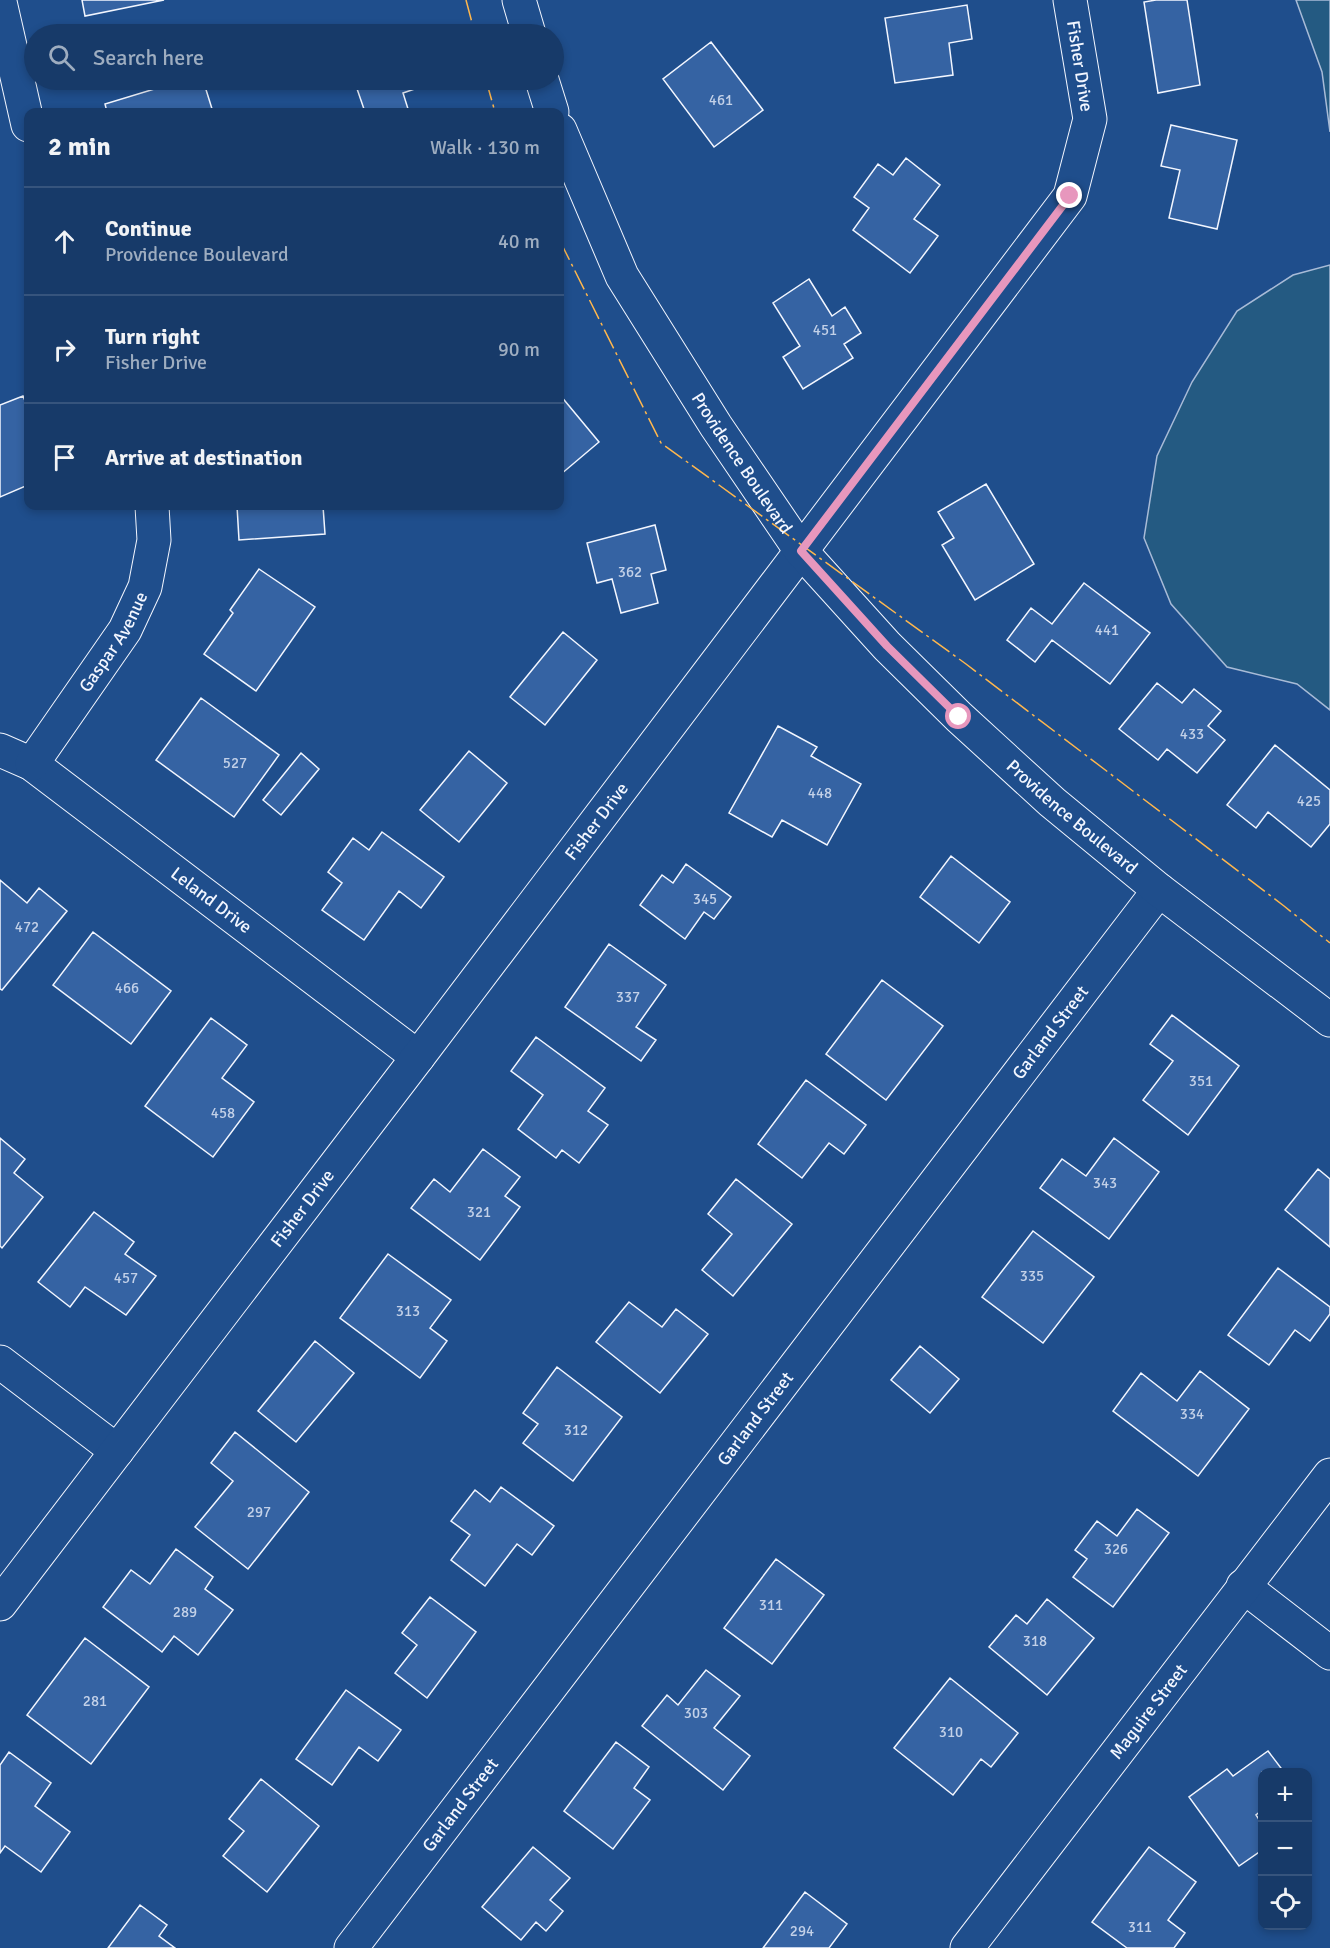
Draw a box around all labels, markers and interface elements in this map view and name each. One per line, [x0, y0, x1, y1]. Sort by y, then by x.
street label: Fisher Drive [1062, 19, 1098, 113]
search box [24, 24, 564, 90]
icon: search [45, 41, 78, 74]
text: Search here [93, 44, 204, 71]
house number: 461 [709, 91, 733, 109]
text: 2 min [48, 131, 111, 163]
text: Walk · 130 m [430, 135, 540, 160]
route end [1056, 182, 1082, 208]
text: Continue [105, 215, 192, 242]
icon: ahead [48, 225, 81, 258]
text: 40 m [498, 229, 540, 254]
text: Providence Boulevard [105, 242, 289, 267]
house number: 451 [813, 321, 837, 339]
text: Turn right [105, 323, 200, 350]
icon: right [48, 333, 81, 366]
text: 90 m [498, 337, 540, 362]
text: Fisher Drive [105, 350, 207, 375]
street label: Providence Boulevard [687, 389, 797, 538]
icon: arrive [48, 441, 81, 474]
text: Arrive at destination [105, 444, 302, 471]
house number: 362 [618, 563, 642, 581]
street label: Gaspar Avenue [74, 588, 152, 696]
house number: 441 [1095, 621, 1119, 639]
route start [945, 703, 971, 729]
house number: 433 [1180, 725, 1204, 743]
house number: 527 [223, 754, 247, 772]
street label: Providence Boulevard [1002, 755, 1142, 879]
street label: Fisher Drive [560, 778, 633, 865]
house number: 448 [808, 784, 832, 802]
house number: 425 [1297, 792, 1321, 810]
street label: Leland Drive [166, 862, 256, 938]
house number: 345 [693, 890, 717, 908]
house number: 472 [15, 918, 39, 936]
house number: 466 [115, 979, 139, 997]
street label: Garland Street [1007, 981, 1093, 1084]
house number: 337 [616, 988, 640, 1006]
house number: 351 [1189, 1072, 1213, 1090]
house number: 458 [211, 1104, 235, 1122]
street label: Fisher Drive [266, 1165, 339, 1251]
house number: 343 [1093, 1174, 1117, 1192]
house number: 321 [467, 1203, 491, 1221]
house number: 335 [1020, 1267, 1044, 1285]
house number: 457 [114, 1269, 138, 1287]
house number: 313 [396, 1302, 420, 1320]
street label: Garland Street [712, 1367, 798, 1470]
house number: 334 [1180, 1405, 1204, 1423]
house number: 312 [564, 1421, 588, 1439]
house number: 297 [247, 1503, 271, 1521]
house number: 326 [1104, 1540, 1128, 1558]
house number: 311 [759, 1596, 783, 1614]
house number: 289 [173, 1603, 197, 1621]
house number: 318 [1023, 1632, 1047, 1650]
street label: Maguire Street [1105, 1660, 1192, 1764]
house number: 281 [83, 1692, 107, 1710]
house number: 303 [684, 1704, 708, 1722]
house number: 310 [939, 1723, 963, 1741]
street label: Garland Street [417, 1754, 503, 1856]
map controls [1258, 1768, 1312, 1930]
button: + [1258, 1768, 1312, 1822]
button: − [1258, 1822, 1312, 1876]
button: locate [1258, 1876, 1312, 1930]
house number: 311 [1128, 1918, 1152, 1936]
house number: 294 [790, 1922, 814, 1940]

